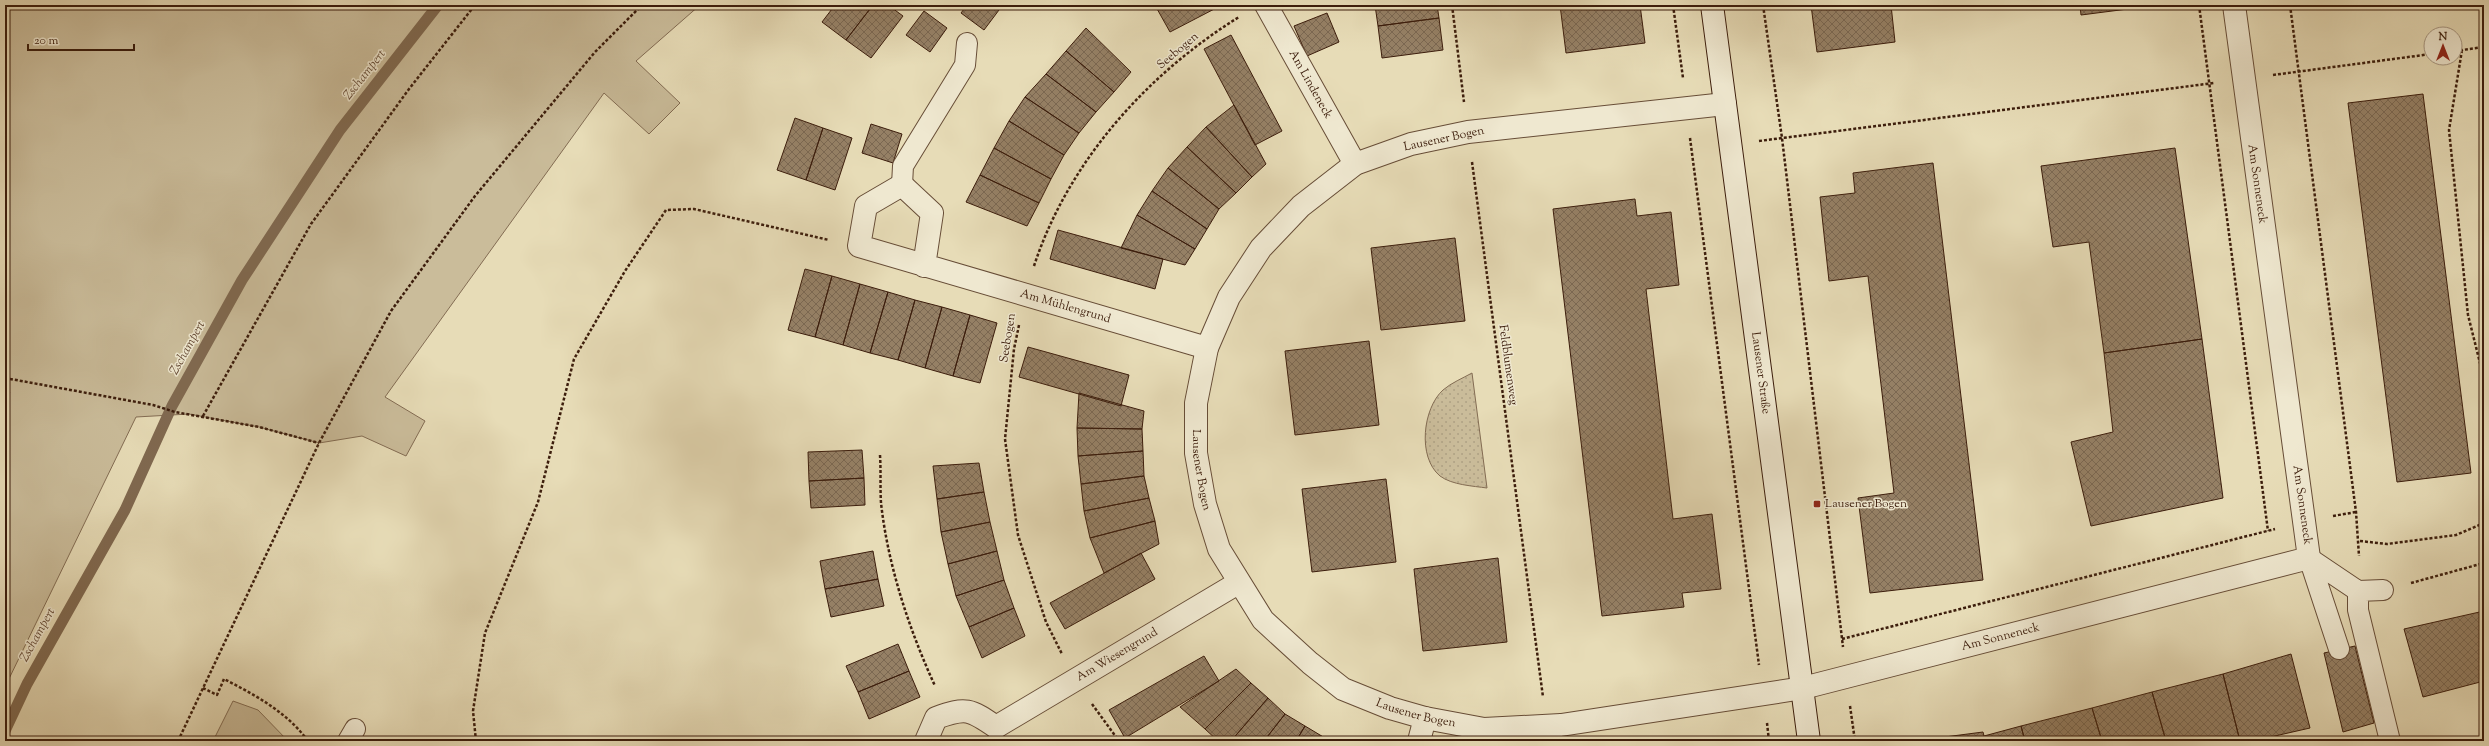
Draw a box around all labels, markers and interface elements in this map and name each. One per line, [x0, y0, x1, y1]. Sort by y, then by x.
scale bar [28, 26, 134, 52]
north arrow [2423, 26, 2463, 66]
street label: Seebogen [1153, 28, 1203, 74]
text: N [2438, 29, 2448, 45]
text: 20 m [34, 32, 59, 50]
water label: Zschampert [340, 46, 390, 104]
street label: Am Lindeneck [1284, 47, 1337, 123]
street label: Lausener Bogen [1402, 122, 1486, 156]
street label: Am Sonneneck [2243, 143, 2272, 225]
street label: Am Mühlengrund [1018, 285, 1113, 328]
street label: Seebogen [995, 312, 1021, 364]
water label: Zschampert [166, 318, 210, 378]
street label: Feldblumenweg [1493, 324, 1523, 406]
street label: Lausener Straße [1746, 331, 1775, 415]
street label: Lausener Bogen [1187, 429, 1216, 513]
street label: Am Sonneneck [2288, 464, 2317, 546]
place label: Lausener Bogen [1825, 495, 1907, 513]
marker: Lausener Bogen [1812, 499, 1822, 509]
water label: Zschampert [16, 605, 60, 665]
street label: Am Sonneneck [1960, 618, 2042, 656]
street label: Am Wiesengrund [1073, 623, 1162, 686]
street label: Lausener Bogen [1373, 694, 1457, 733]

